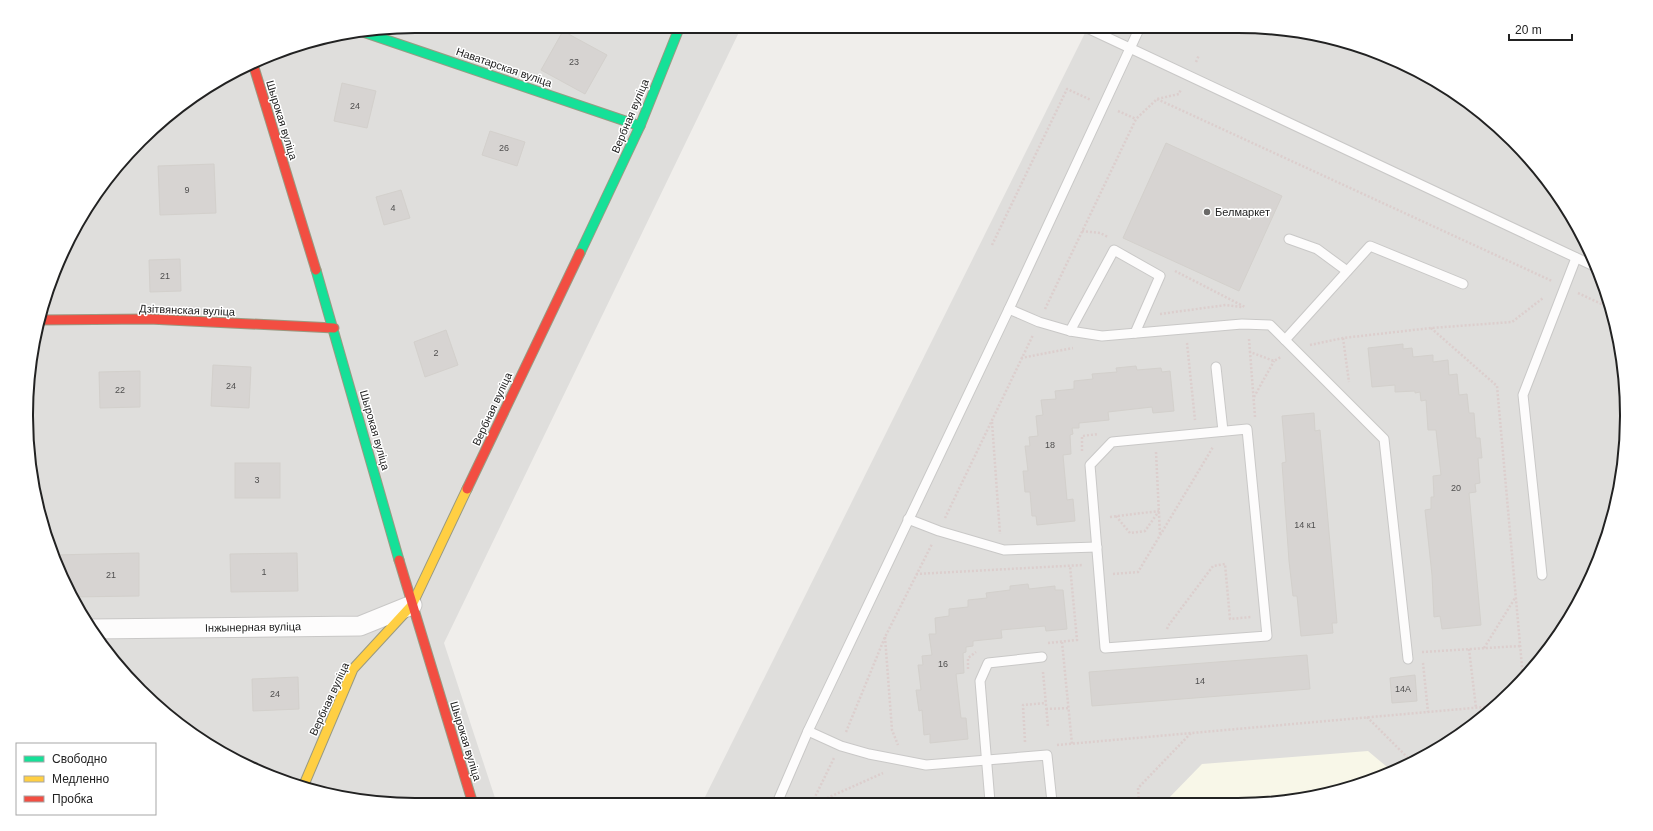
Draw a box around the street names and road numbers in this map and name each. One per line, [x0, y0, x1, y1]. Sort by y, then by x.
street label: Наватарская вуліца [454, 45, 554, 89]
street label: Вербная вуліца [609, 76, 651, 155]
street label: Шырокая вуліца [264, 79, 300, 162]
street label: Дзітвянская вуліца [139, 302, 236, 318]
street label: Вербная вуліца [470, 370, 515, 447]
street label: Шырокая вуліца [358, 389, 392, 472]
street label: Інжынерная вуліца [205, 620, 302, 634]
street label: Вербная вуліца [307, 660, 352, 737]
street label: Шырокая вуліца [448, 700, 484, 783]

